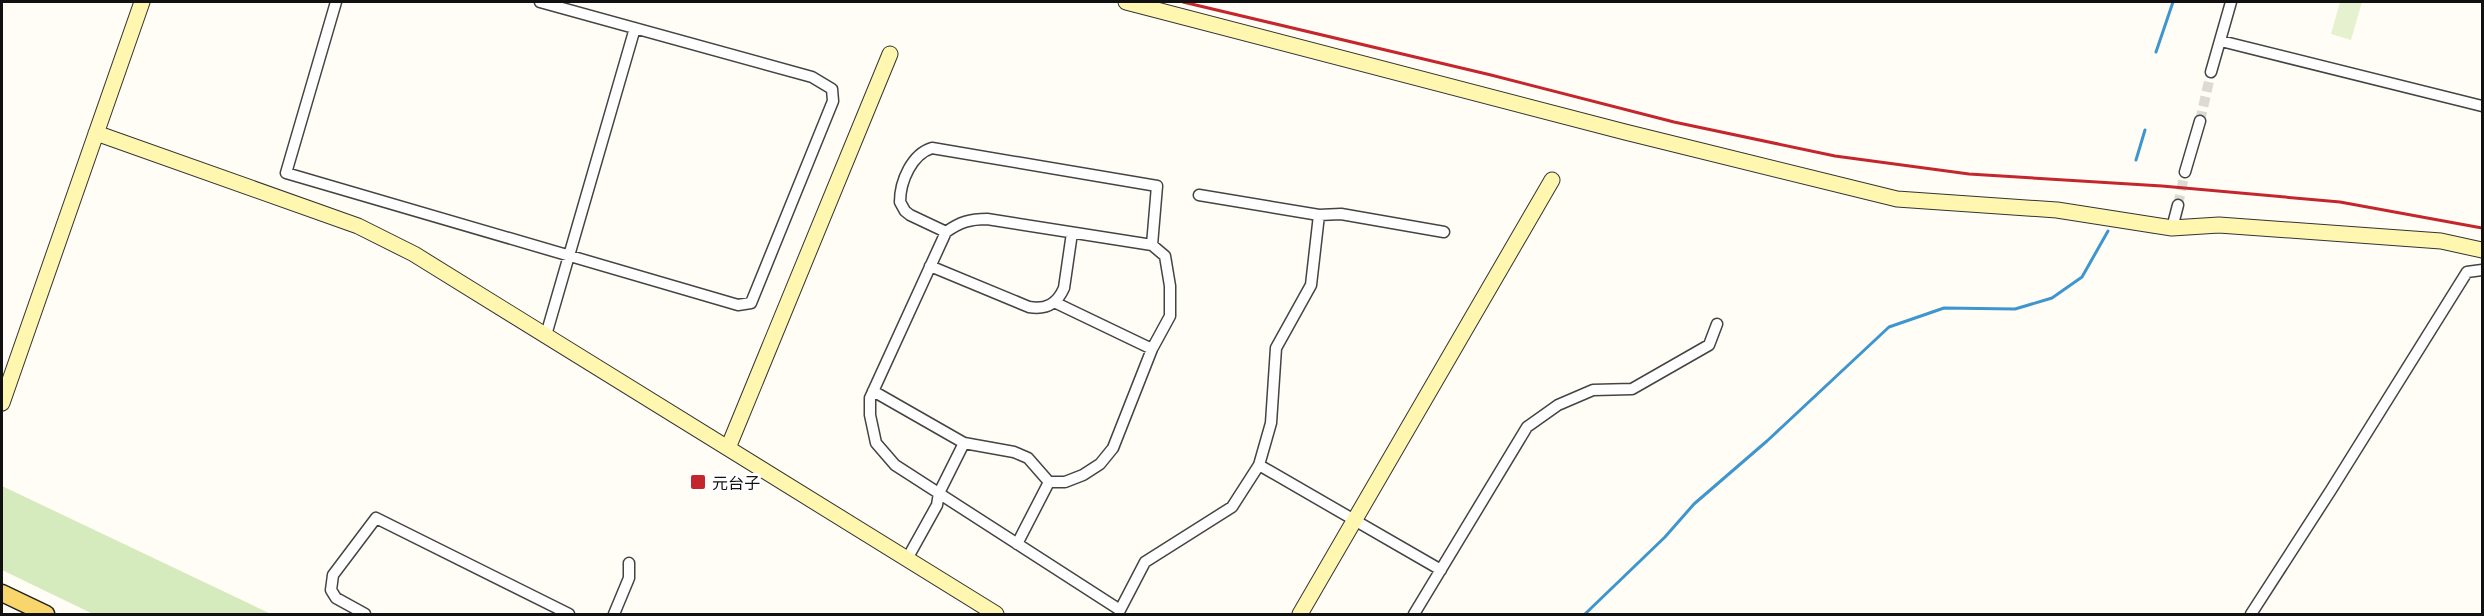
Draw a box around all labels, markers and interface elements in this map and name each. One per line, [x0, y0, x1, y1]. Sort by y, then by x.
place label: 元台子 [712, 470, 760, 494]
marker: 元台子 [689, 473, 707, 491]

